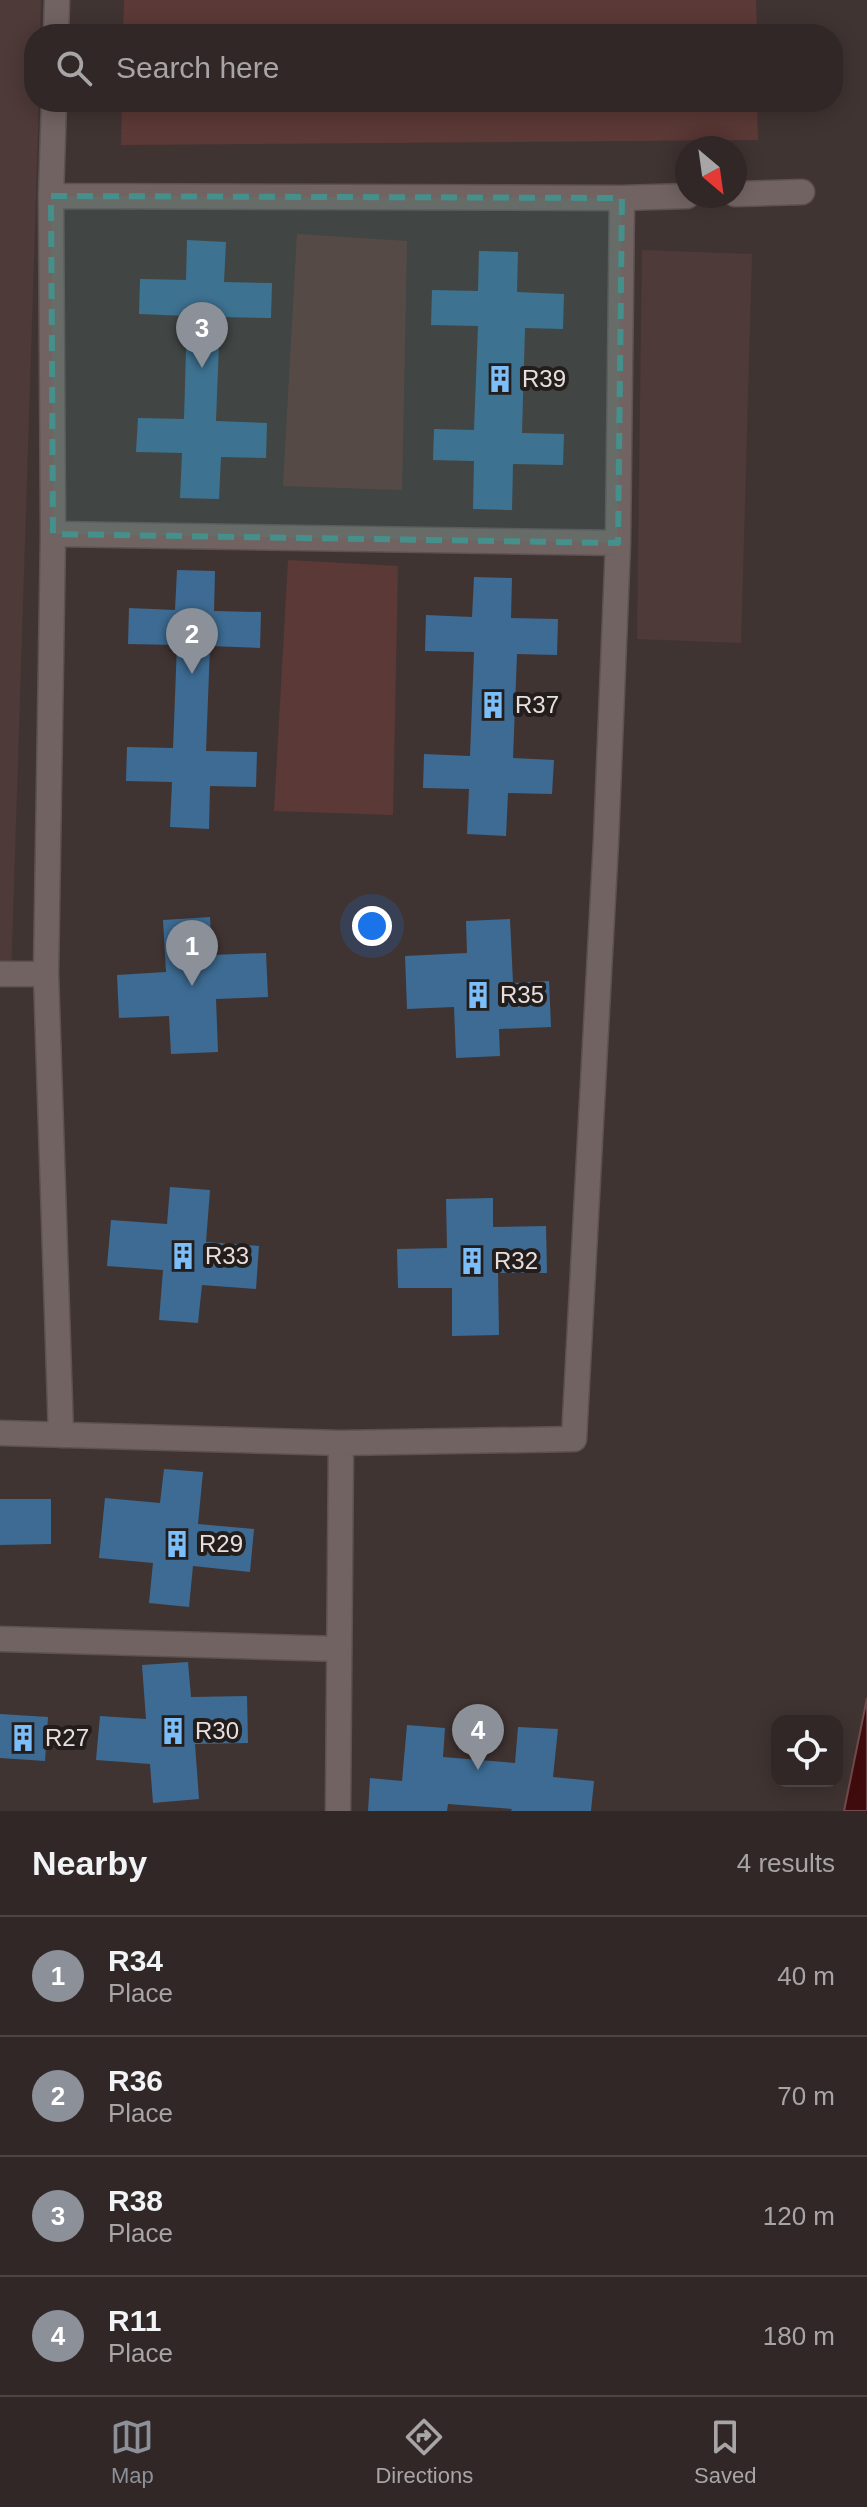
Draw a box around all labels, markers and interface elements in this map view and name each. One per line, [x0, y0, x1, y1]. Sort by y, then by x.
search box [24, 24, 843, 112]
icon: search [52, 46, 96, 90]
text: Search here [116, 51, 279, 84]
north arrow [675, 136, 747, 208]
pin: 3 [176, 302, 228, 368]
building icon: R39 [485, 364, 515, 394]
place label: R39 [522, 365, 566, 392]
pin: 2 [166, 608, 218, 674]
building icon: R37 [478, 690, 508, 720]
place label: R37 [515, 691, 559, 718]
your location [352, 906, 392, 946]
pin: 1 [166, 920, 218, 986]
building icon: R35 [463, 980, 493, 1010]
place label: R35 [500, 981, 544, 1008]
building icon: R33 [168, 1241, 198, 1271]
place label: R33 [205, 1242, 249, 1269]
building icon: R32 [457, 1246, 487, 1276]
place label: R32 [494, 1247, 538, 1274]
building icon: R29 [162, 1529, 192, 1559]
place label: R29 [199, 1530, 243, 1557]
pin: 4 [452, 1704, 504, 1770]
map controls [771, 1715, 843, 1787]
button: locate [771, 1715, 843, 1787]
building icon: R30 [158, 1716, 188, 1746]
place label: R30 [195, 1717, 239, 1744]
building icon: R27 [8, 1723, 38, 1753]
place label: R27 [45, 1724, 89, 1751]
text: Nearby [32, 1844, 147, 1882]
text: 4 results [737, 1848, 835, 1878]
text: R34 [108, 1944, 163, 1977]
text: 1 [51, 1961, 65, 1991]
text: 40 m [777, 1961, 835, 1991]
text: Place [108, 1978, 173, 2008]
text: R36 [108, 2064, 163, 2097]
text: 2 [51, 2081, 65, 2111]
text: 70 m [777, 2081, 835, 2111]
text: Place [108, 2098, 173, 2128]
text: R38 [108, 2184, 163, 2217]
text: 3 [51, 2201, 65, 2231]
text: 120 m [763, 2201, 835, 2231]
text: Place [108, 2218, 173, 2248]
text: R11 [108, 2304, 161, 2337]
text: 4 [51, 2321, 65, 2351]
text: 180 m [763, 2321, 835, 2351]
text: Place [108, 2338, 173, 2368]
tab: Map [110, 2415, 154, 2489]
tab: Directions [375, 2415, 473, 2489]
tab: Saved [694, 2415, 757, 2489]

